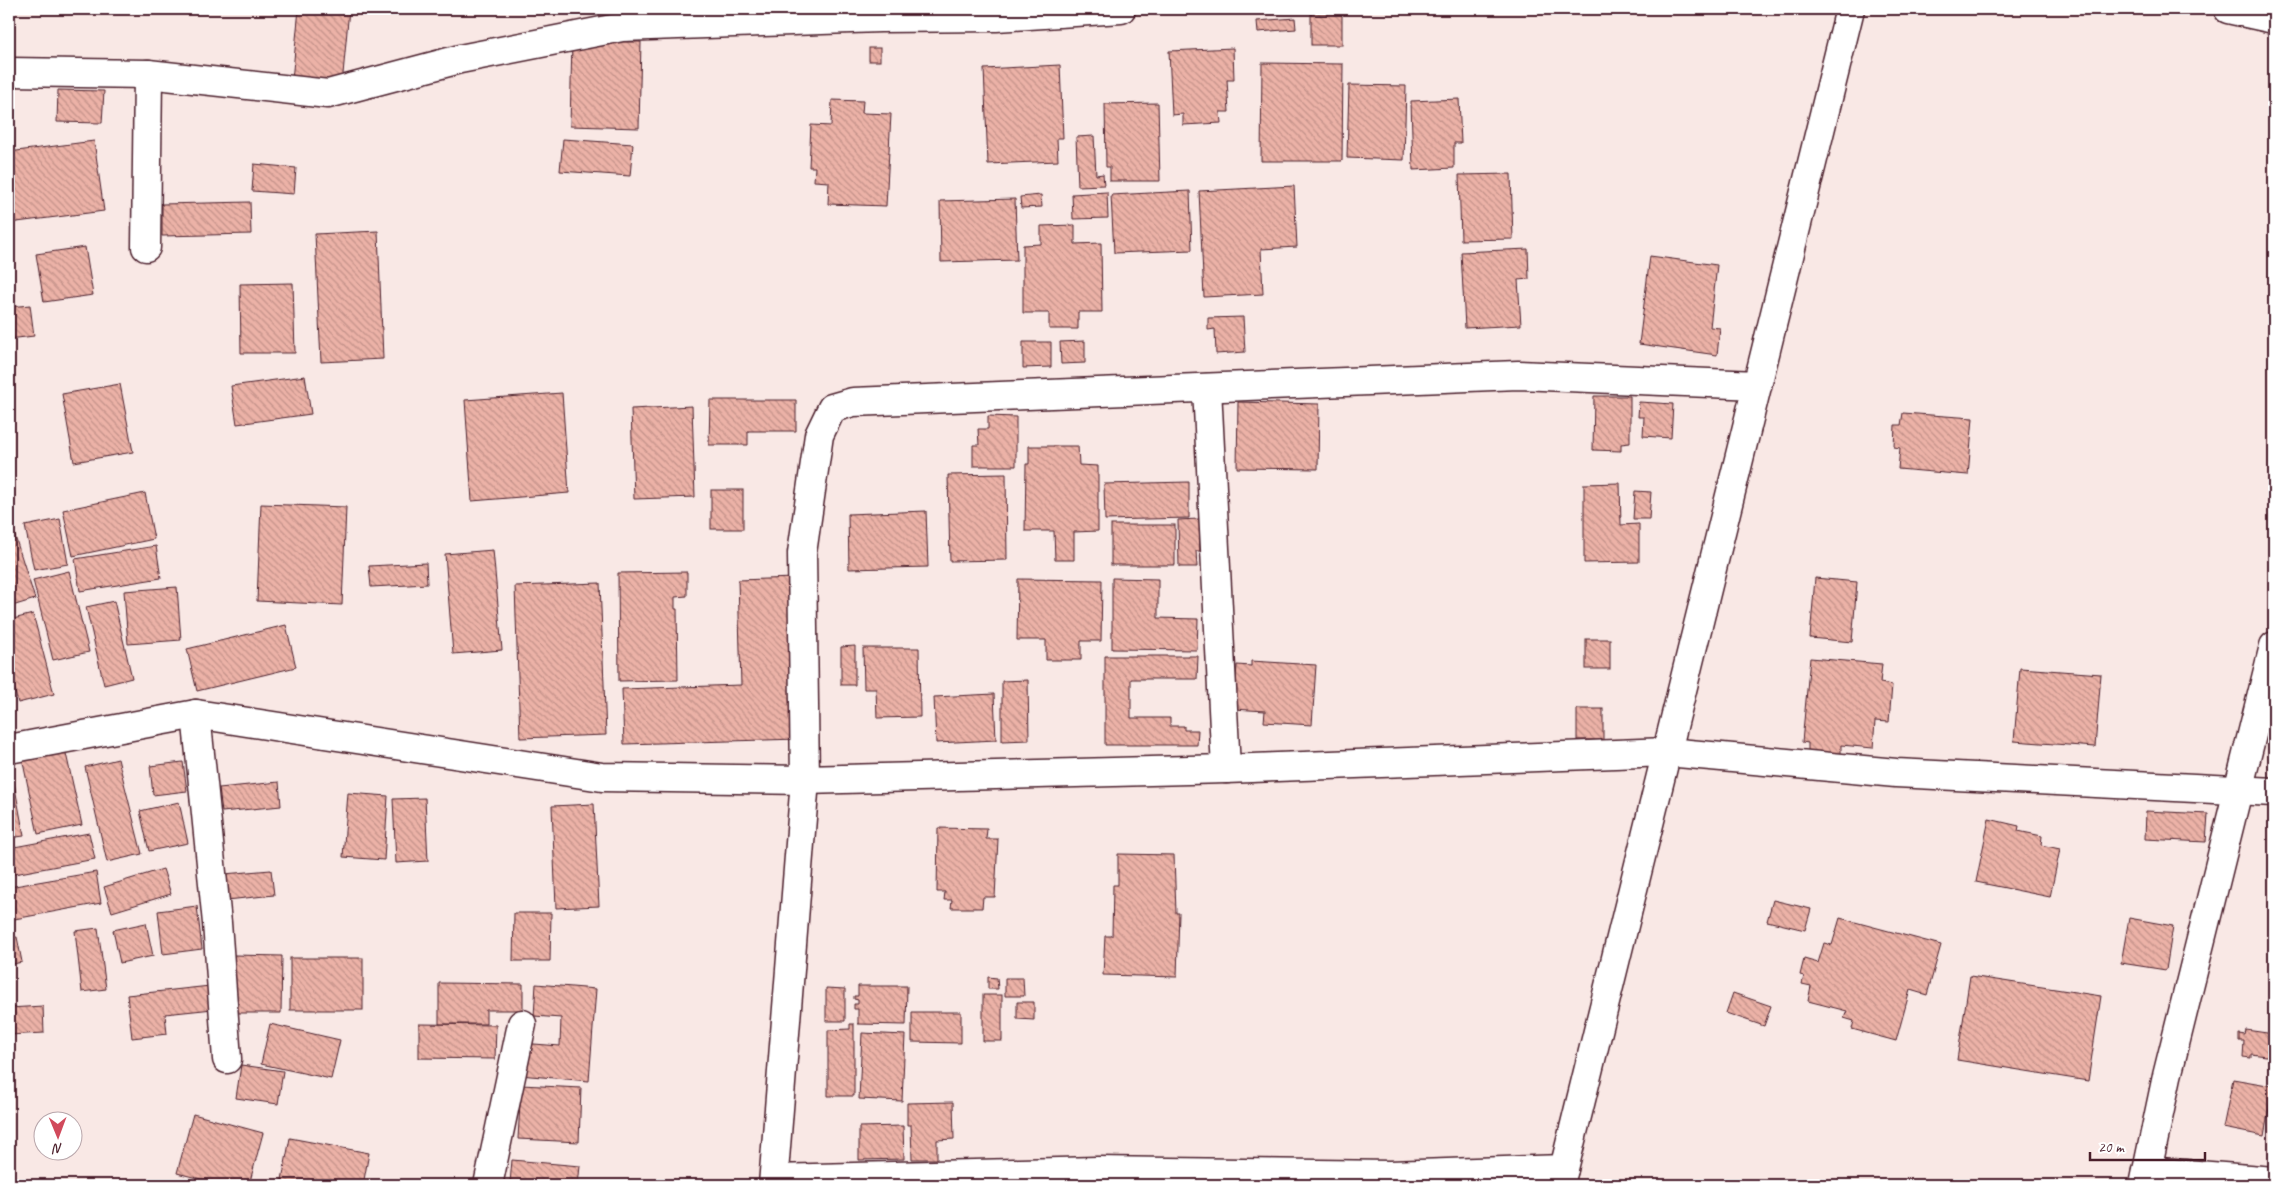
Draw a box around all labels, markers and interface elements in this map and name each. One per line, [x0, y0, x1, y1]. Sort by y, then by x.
north arrow [32, 1112, 82, 1162]
scale bar [2090, 1129, 2206, 1161]
text: 20 m [2098, 1138, 2125, 1157]
text: N [51, 1140, 63, 1157]

